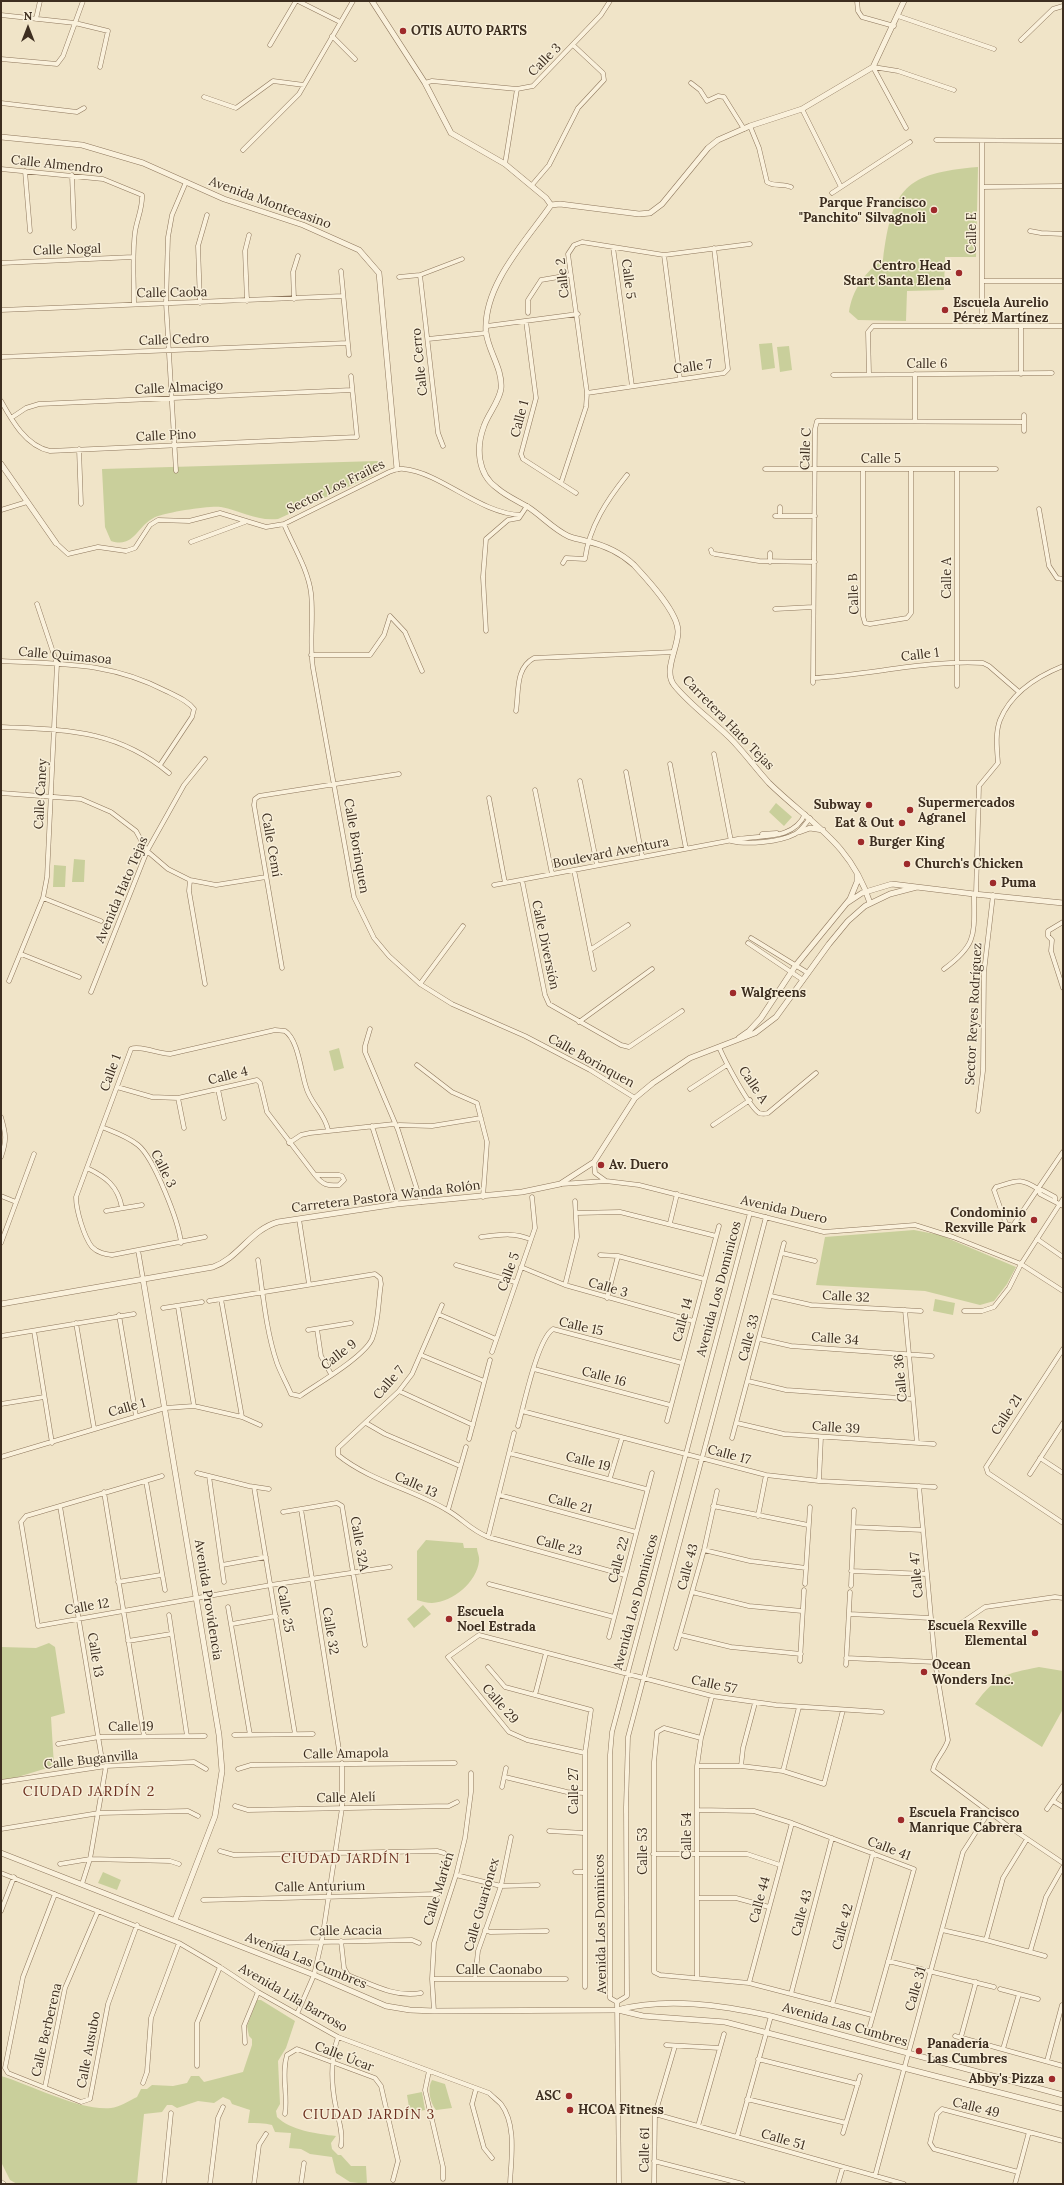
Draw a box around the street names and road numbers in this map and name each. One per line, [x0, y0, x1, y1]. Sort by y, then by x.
street label: Calle 3 [525, 40, 565, 80]
street label: Calle Almendro [10, 152, 104, 178]
street label: Avenida Montecasino [207, 174, 333, 232]
street label: Calle E [964, 212, 980, 254]
street label: Calle Nogal [33, 241, 101, 259]
street label: Calle 2 [553, 257, 573, 299]
street label: Calle 5 [618, 258, 638, 300]
street label: Calle Caoba [136, 285, 208, 301]
street label: Calle Cerro [409, 327, 431, 397]
street label: Calle Cedro [139, 331, 209, 349]
street label: Calle 6 [907, 356, 947, 372]
street label: Calle 7 [672, 357, 714, 377]
street label: Calle Almacigo [134, 378, 224, 398]
street label: Calle 1 [508, 399, 532, 439]
street label: Calle Pino [135, 427, 197, 445]
street label: Calle C [797, 428, 815, 470]
street label: Calle 5 [861, 451, 901, 467]
street label: Sector Los Frailes [285, 457, 387, 517]
street label: Calle A [939, 557, 955, 599]
street label: Calle B [845, 573, 863, 615]
street label: Calle Quimasoa [18, 644, 112, 668]
street label: Calle 1 [900, 645, 940, 665]
street label: Carretera Hato Tejas [679, 673, 777, 773]
street label: Calle Caney [31, 758, 51, 830]
street label: Calle Borinquen [340, 797, 372, 895]
street label: Calle Cemí [258, 812, 284, 878]
street label: Avenida Hato Tejas [92, 834, 152, 946]
street label: Boulevard Aventura [552, 834, 670, 872]
street label: Calle Diversión [528, 899, 562, 991]
street label: Sector Reyes Rodríguez [962, 942, 986, 1086]
street label: Calle Borinquen [545, 1031, 637, 1091]
street label: Calle 1 [97, 1052, 125, 1094]
street label: Calle A [735, 1063, 771, 1107]
street label: Calle 4 [207, 1064, 249, 1088]
street label: Calle 3 [147, 1147, 179, 1191]
street label: Carretera Pastora Wanda Rolón [291, 1178, 481, 1216]
street label: Avenida Duero [739, 1192, 829, 1228]
street label: Avenida Los Dominicos [693, 1219, 745, 1359]
street label: Calle 5 [495, 1250, 523, 1294]
street label: Calle 3 [586, 1275, 630, 1301]
street label: Calle 32 [822, 1288, 870, 1306]
street label: Calle 14 [670, 1296, 696, 1344]
street label: Calle 33 [735, 1313, 763, 1363]
street label: Calle 15 [557, 1314, 605, 1340]
street label: Calle 34 [811, 1330, 859, 1348]
street label: Calle 9 [318, 1336, 360, 1374]
street label: Calle 36 [891, 1353, 911, 1403]
street label: Calle 7 [370, 1363, 408, 1403]
street label: Calle 16 [580, 1364, 628, 1390]
street label: Calle 21 [988, 1392, 1026, 1438]
street label: Calle 1 [107, 1395, 147, 1421]
street label: Calle 39 [811, 1419, 861, 1437]
street label: Calle 17 [706, 1442, 752, 1468]
street label: Calle 19 [564, 1449, 612, 1475]
street label: Calle 13 [392, 1469, 440, 1501]
street label: Calle 21 [546, 1491, 594, 1517]
street label: Calle 32A [346, 1515, 372, 1573]
street label: Calle 23 [534, 1532, 584, 1560]
street label: Avenida Los Dominicos [610, 1532, 662, 1672]
street label: Calle 22 [605, 1535, 633, 1585]
street label: Avenida Providencia [191, 1539, 225, 1661]
street label: Calle 43 [674, 1542, 702, 1592]
street label: Calle 47 [907, 1551, 927, 1599]
street label: Calle 25 [274, 1584, 296, 1634]
street label: Calle 12 [63, 1595, 111, 1619]
street label: Calle 32 [319, 1606, 341, 1656]
street label: Calle 13 [84, 1631, 106, 1679]
street label: Calle 57 [690, 1673, 738, 1697]
street label: Calle 29 [478, 1681, 522, 1727]
street label: Calle 19 [108, 1719, 154, 1735]
street label: Calle Amapola [303, 1745, 389, 1763]
street label: Calle Buganvilla [43, 1747, 139, 1773]
street label: Calle 27 [566, 1768, 582, 1814]
street label: Calle Alelí [316, 1790, 376, 1806]
street label: Calle 54 [679, 1812, 695, 1860]
street label: Calle 53 [635, 1827, 651, 1875]
street label: Calle 41 [865, 1834, 913, 1864]
street label: Calle Marién [420, 1850, 458, 1928]
street label: Avenida Los Dominicos [592, 1854, 610, 1994]
street label: Calle Guarionex [461, 1857, 503, 1953]
street label: Calle 44 [746, 1875, 774, 1925]
street label: Calle Anturium [275, 1878, 365, 1896]
street label: Calle 43 [788, 1888, 816, 1938]
street label: Calle 42 [829, 1902, 857, 1952]
street label: Calle Acacia [310, 1923, 382, 1939]
street label: Avenida Las Cumbres [243, 1930, 369, 1992]
street label: Avenida Lila Barroso [236, 1961, 350, 2035]
street label: Calle Caonabo [456, 1962, 542, 1978]
street label: Calle 31 [902, 1965, 930, 2013]
street label: Calle Berberena [29, 1982, 65, 2078]
street label: Avenida Las Cumbres [781, 2000, 909, 2050]
street label: Calle Ausubo [74, 2010, 104, 2090]
street label: Calle Úcar [312, 2039, 376, 2075]
street label: Calle 49 [951, 2095, 1001, 2121]
street label: Calle 51 [759, 2126, 807, 2154]
street label: Calle 61 [637, 2127, 653, 2173]

